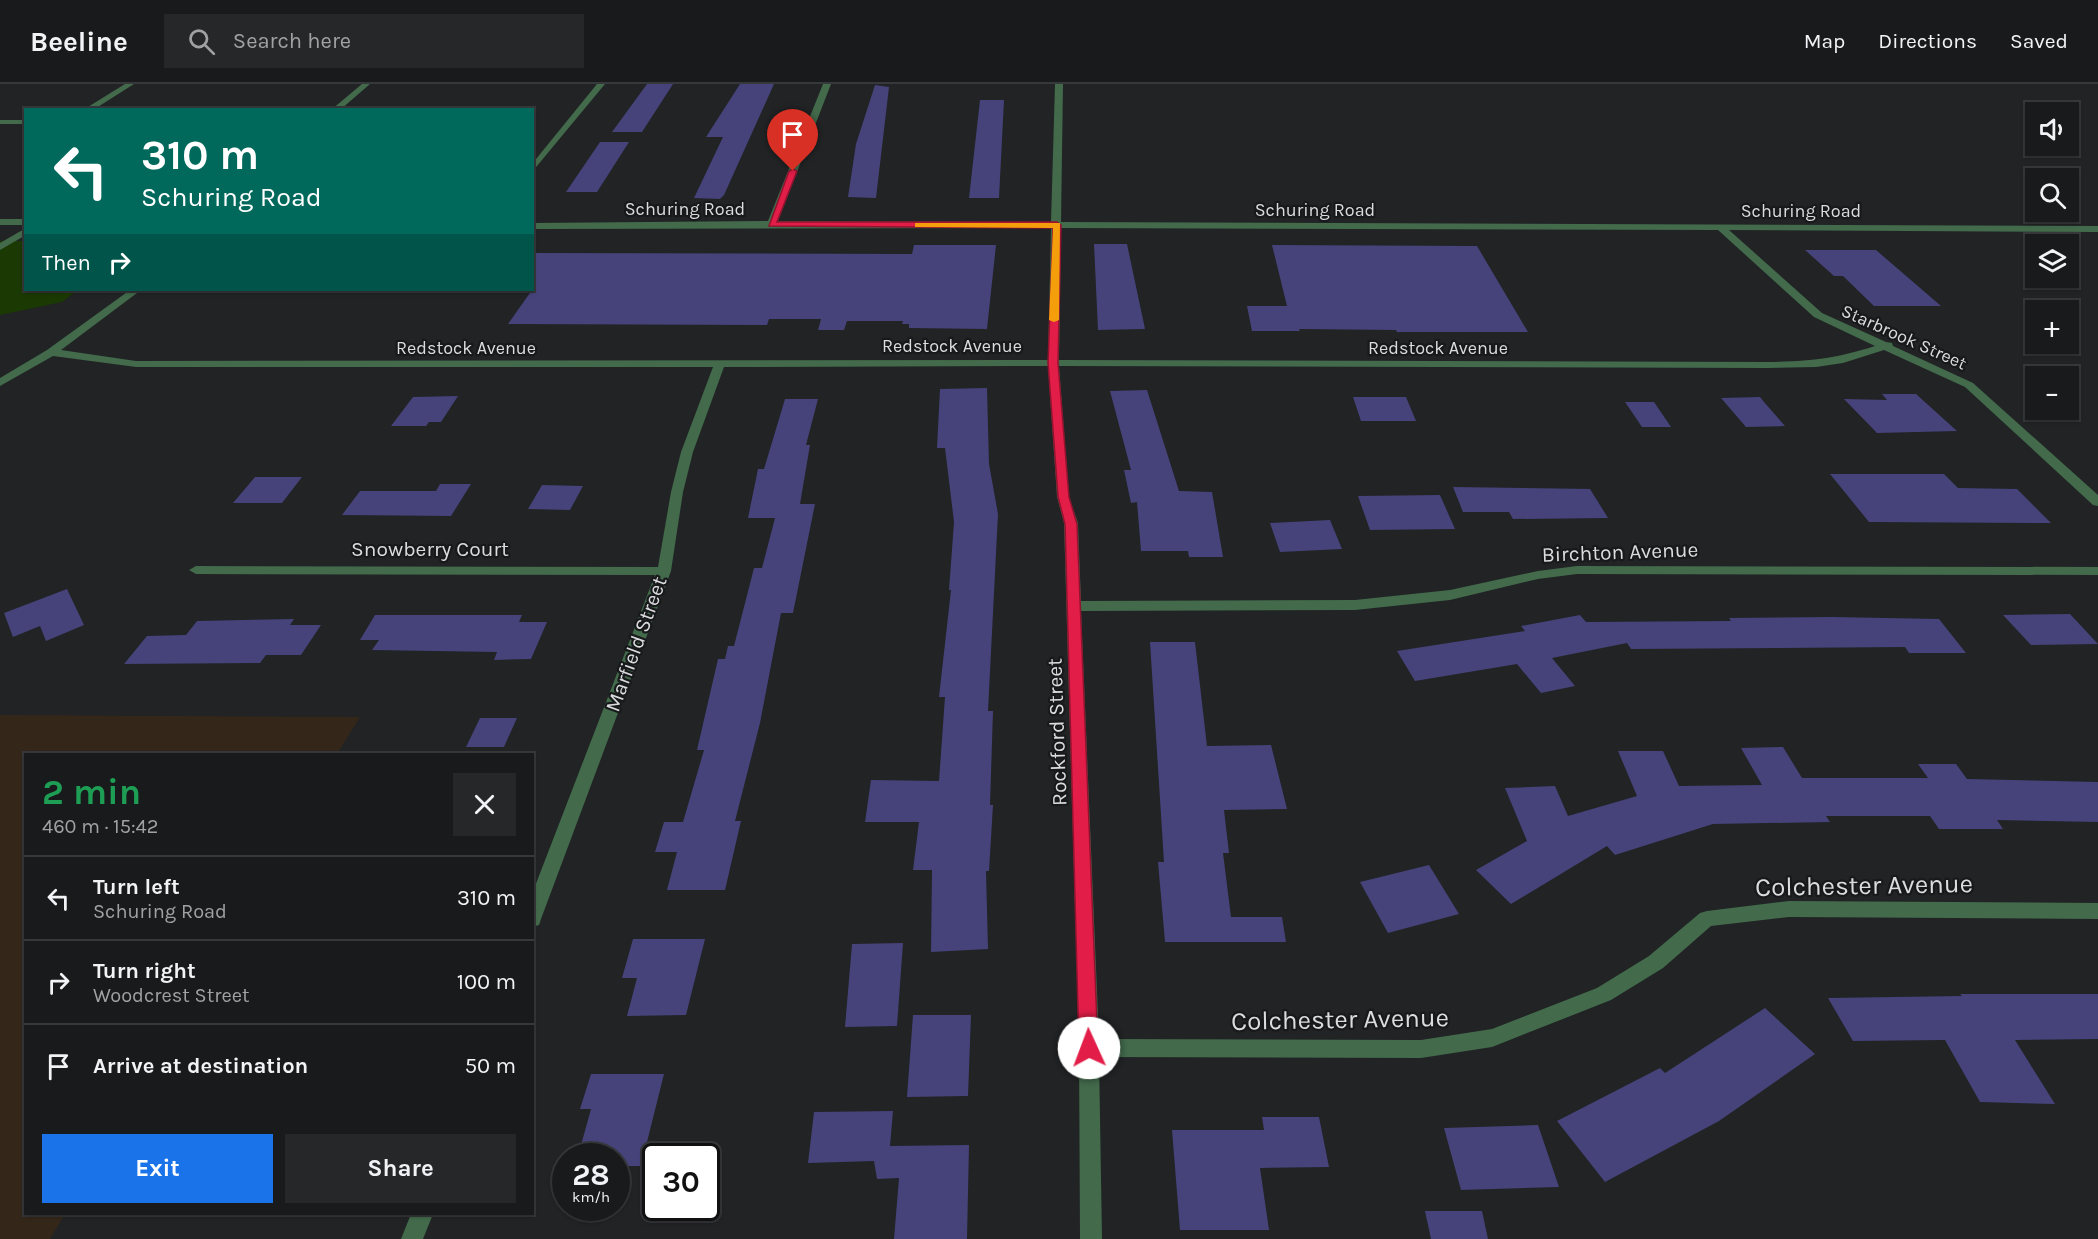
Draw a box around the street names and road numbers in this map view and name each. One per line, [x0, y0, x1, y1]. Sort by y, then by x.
street label: Schuring Road [625, 198, 745, 220]
street label: Schuring Road [1255, 199, 1375, 221]
street label: Schuring Road [1741, 200, 1861, 222]
street label: Starbrook Street [1838, 300, 1970, 375]
street label: Redstock Avenue [882, 335, 1022, 357]
street label: Redstock Avenue [396, 337, 536, 359]
street label: Redstock Avenue [1368, 337, 1508, 359]
street label: Snowberry Court [351, 537, 509, 561]
street label: Birchton Avenue [1541, 537, 1699, 567]
street label: Marfield Street [600, 573, 672, 715]
street label: Rockford Street [1042, 658, 1072, 806]
street label: Colchester Avenue [1755, 868, 1973, 903]
street label: Colchester Avenue [1231, 1002, 1449, 1037]

